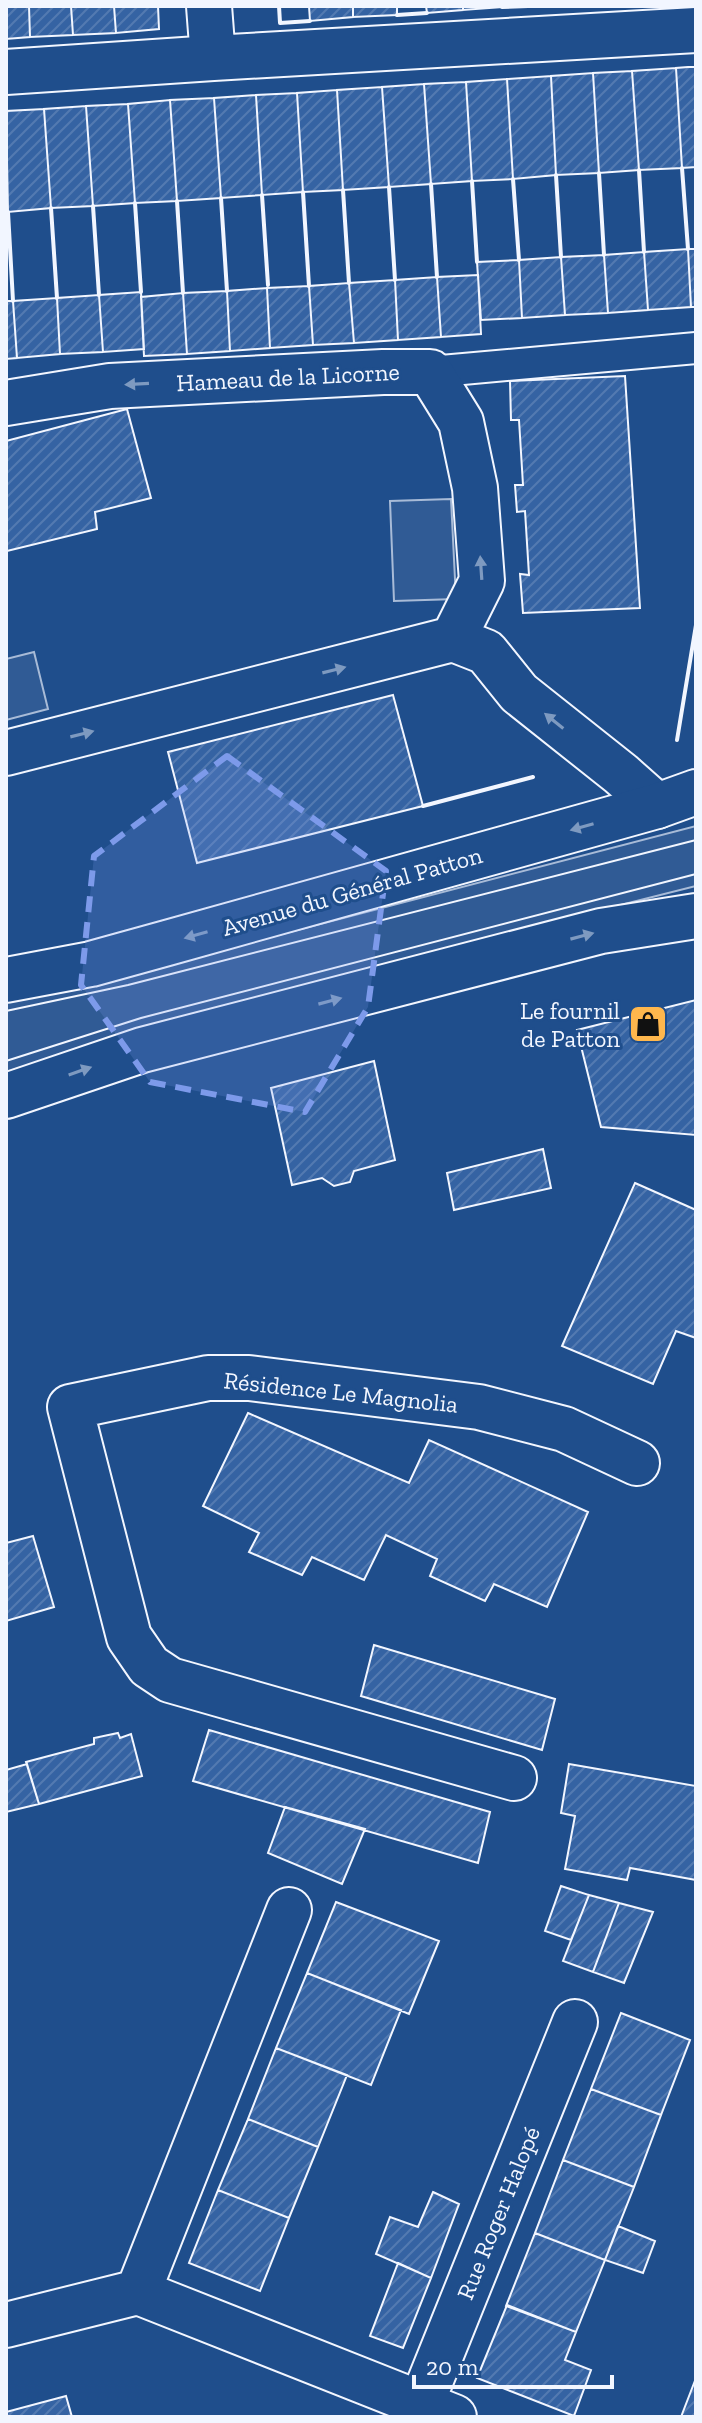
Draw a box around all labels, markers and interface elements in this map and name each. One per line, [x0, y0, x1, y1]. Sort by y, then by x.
street label: Hameau de la Licorne [176, 357, 400, 397]
one-way arrow [124, 378, 149, 391]
one-way arrow [474, 555, 487, 580]
one-way arrow [321, 663, 346, 675]
one-way arrow [544, 713, 564, 730]
one-way arrow [69, 728, 94, 740]
one-way arrow [569, 822, 594, 834]
street label: Avenue du Général Patton [219, 840, 486, 942]
one-way arrow [184, 929, 208, 942]
one-way arrow [569, 930, 594, 942]
one-way arrow [318, 995, 343, 1007]
place label: Le fournil de Patton [520, 996, 620, 1053]
shop icon: Le fournil de Patton [627, 1003, 669, 1045]
one-way arrow [68, 1065, 92, 1077]
street label: Résidence Le Magnolia [222, 1365, 460, 1419]
street label: Rue Roger Halopé [450, 2122, 546, 2304]
scale bar [414, 2339, 612, 2389]
text: 20 m [426, 2352, 479, 2381]

